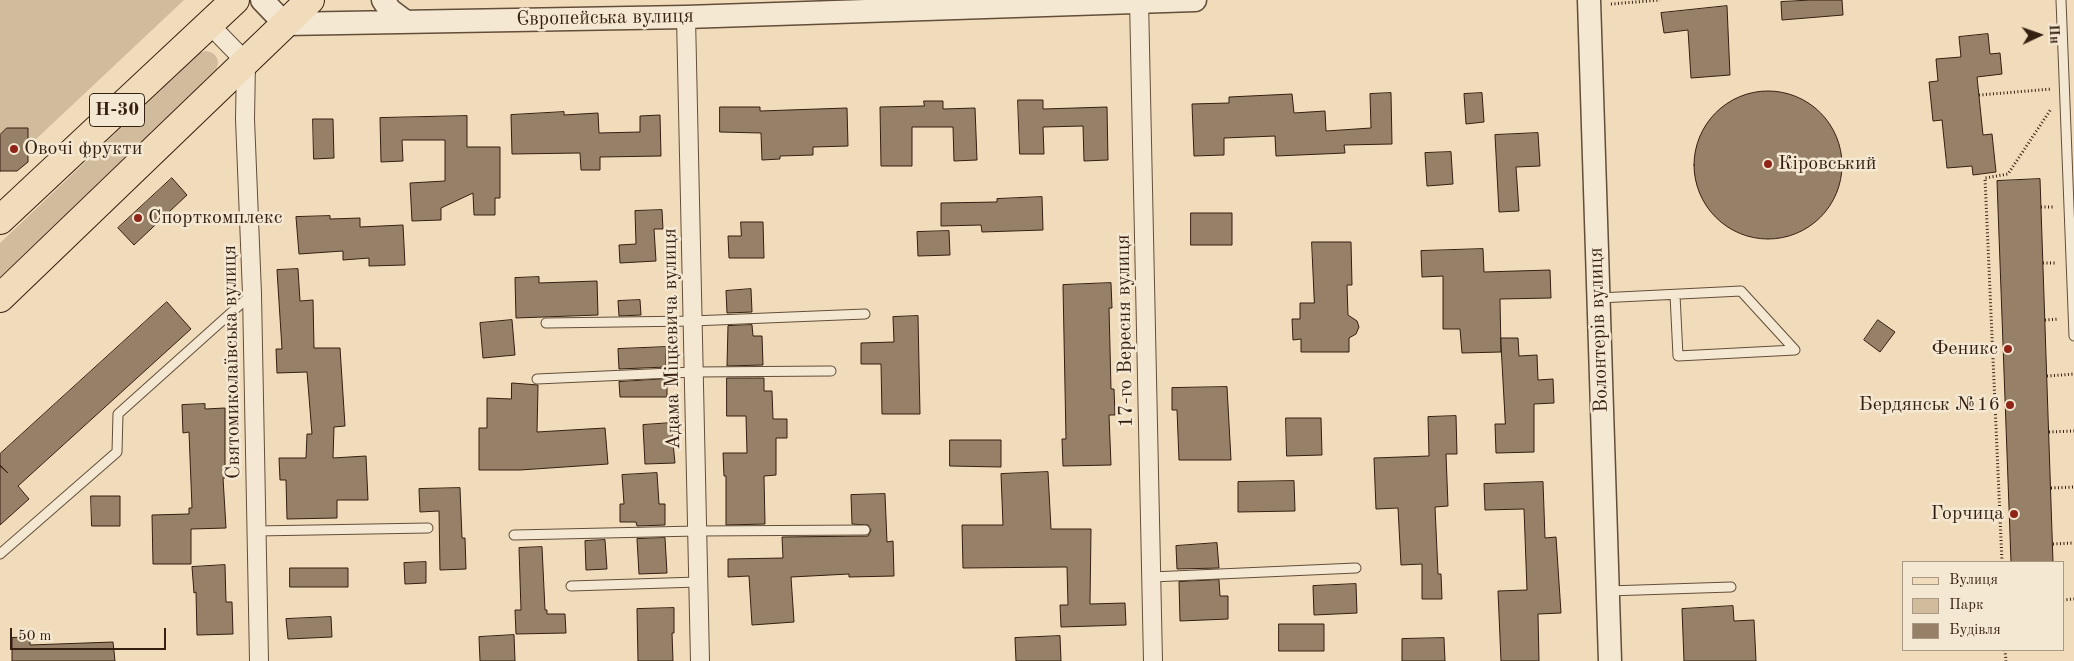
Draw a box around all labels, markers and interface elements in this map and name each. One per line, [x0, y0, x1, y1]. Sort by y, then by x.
street label: Європейська вулиця [516, 4, 694, 32]
north arrow [2014, 10, 2064, 60]
text: Пн [2046, 24, 2061, 44]
road number: Н-30 [90, 94, 144, 126]
place label: Овочі фрукти [24, 137, 143, 161]
marker: Овочі фрукти [8, 143, 20, 155]
place label: Кіровський [1778, 152, 1876, 176]
marker: Кіровський [1762, 158, 1774, 170]
place label: Спорткомплекс [148, 206, 283, 230]
marker: Спорткомплекс [132, 212, 144, 224]
street label: Адама Міцкевича вулиця [658, 228, 686, 450]
street label: 17-го Вересня вулиця [1111, 234, 1139, 428]
street label: Святомиколаївська вулиця [218, 245, 246, 479]
street label: Волонтерів вулиця [1584, 247, 1614, 413]
place label: Феникс [1932, 337, 1998, 361]
marker: Феникс [2002, 343, 2014, 355]
place label: Бердянськ №16 [1858, 393, 2000, 417]
marker: Бердянськ №16 [2004, 399, 2016, 411]
place label: Горчица [1931, 502, 2004, 526]
marker: Горчица [2008, 508, 2020, 520]
legend [1902, 561, 2064, 651]
text: Вулиця [1949, 573, 1998, 588]
text: Парк [1949, 598, 1984, 613]
scale bar [12, 618, 169, 650]
text: Будівля [1949, 623, 2001, 638]
text: 50 m [18, 629, 52, 644]

